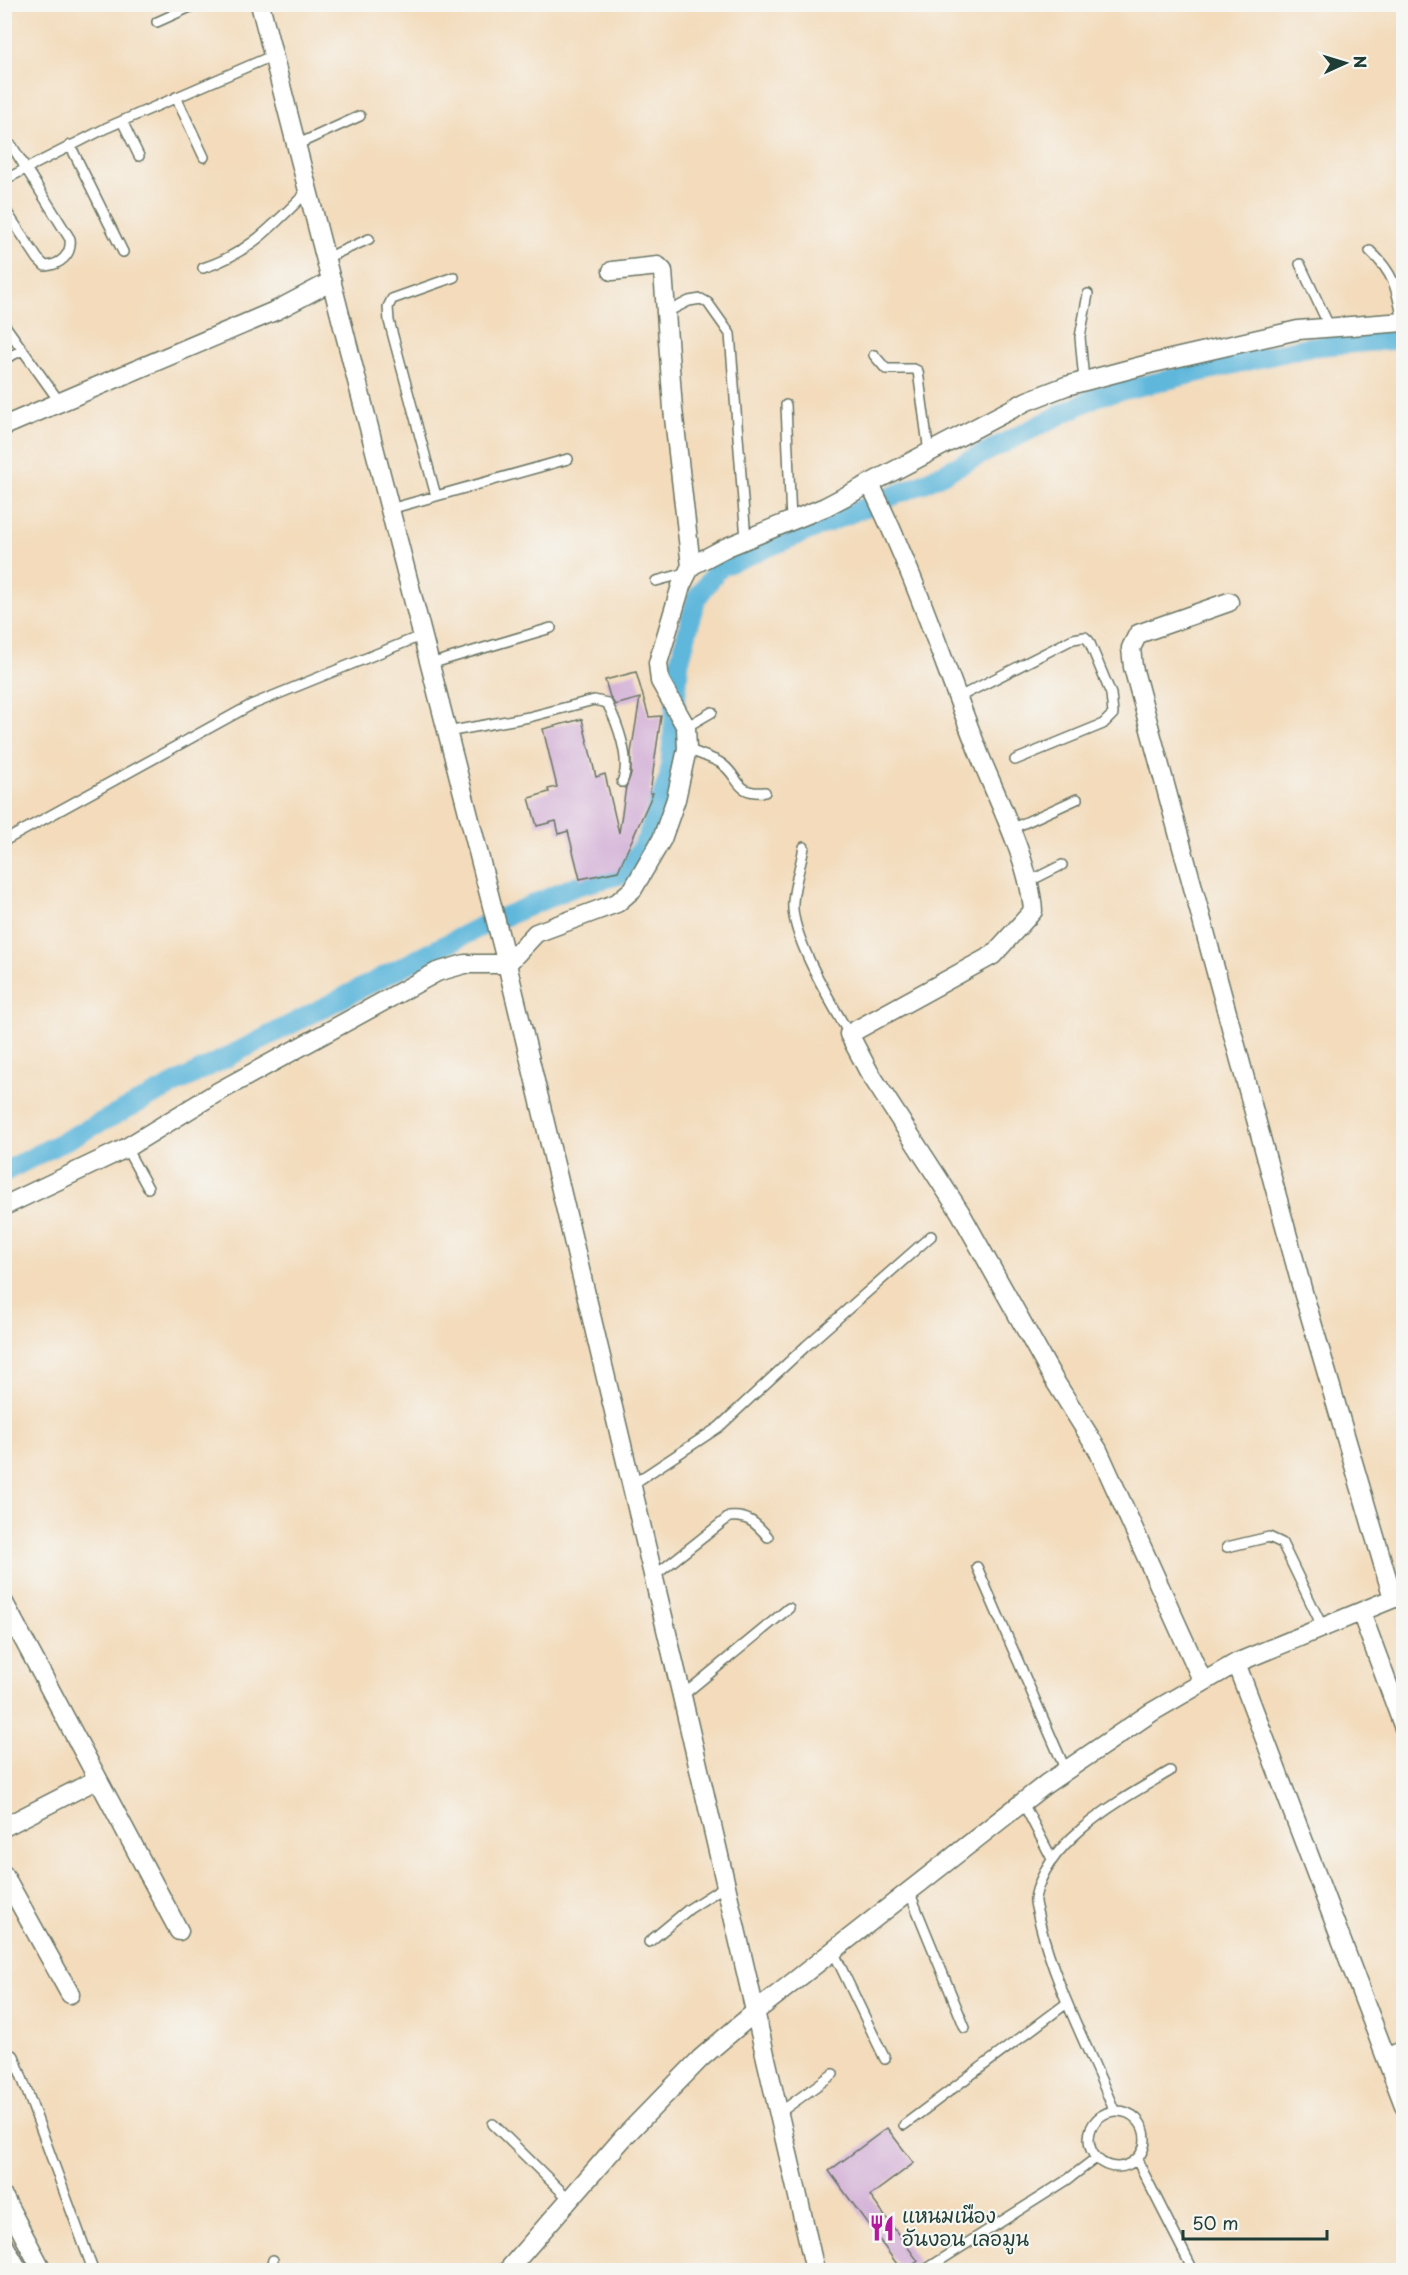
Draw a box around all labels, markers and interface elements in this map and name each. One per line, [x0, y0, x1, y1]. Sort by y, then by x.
north arrow [1315, 33, 1375, 93]
text: N [1349, 55, 1373, 69]
place label: แหนมเนือง อันงอน เลอมูน [902, 2200, 1029, 2255]
scale bar [1183, 2203, 1327, 2241]
text: 50 m [1192, 2209, 1239, 2236]
restaurant icon: แหนมเนือง อันงอน เลอมูน [867, 2213, 897, 2243]

